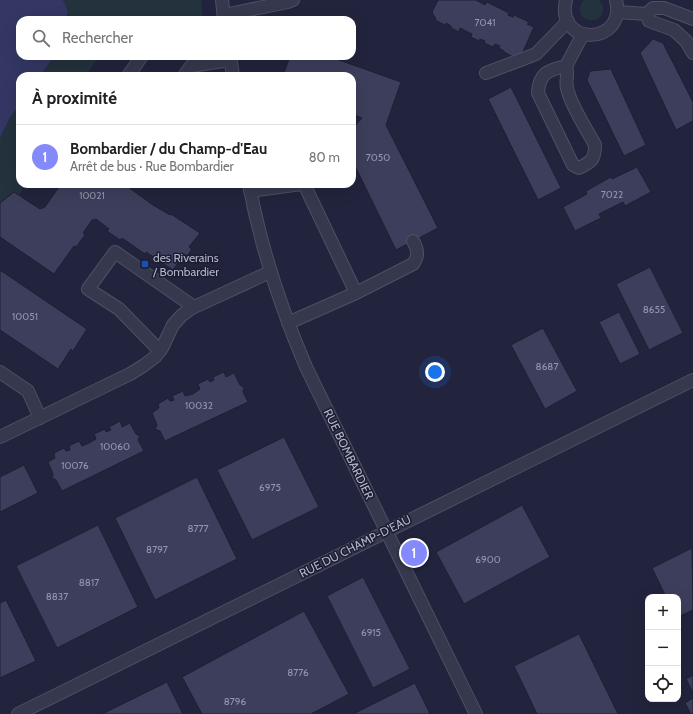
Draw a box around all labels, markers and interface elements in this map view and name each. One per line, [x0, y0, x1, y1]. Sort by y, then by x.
search box [16, 16, 356, 60]
house number: 7041 [475, 16, 495, 29]
icon: search [30, 27, 52, 49]
text: Rechercher [62, 29, 133, 47]
text: À proximité [32, 88, 117, 108]
text: Bombardier / du Champ-d'Eau [70, 140, 267, 158]
text: 1 [43, 149, 47, 165]
text: 80 m [309, 149, 340, 165]
house number: 7050 [366, 151, 390, 164]
text: Arrêt de bus · Rue Bombardier [70, 158, 234, 174]
house number: 7022 [601, 188, 623, 201]
house number: 10021 [79, 189, 105, 202]
place label: des Riverains / Bombardier [152, 250, 219, 279]
marker: des Riverains / Bombardier [140, 259, 150, 269]
house number: 8655 [643, 303, 665, 316]
house number: 10051 [12, 310, 38, 323]
house number: 8687 [536, 360, 558, 373]
your location [425, 362, 445, 382]
house number: 10032 [185, 399, 213, 412]
street label: RUE BOMBARDIER [321, 406, 378, 502]
house number: 10060 [100, 440, 130, 453]
house number: 10076 [61, 459, 89, 472]
house number: 6975 [259, 481, 281, 494]
street label: RUE DU CHAMP-D'EAU [297, 511, 413, 581]
house number: 8777 [187, 522, 209, 535]
pin: 1 [401, 538, 427, 568]
house number: 8797 [146, 543, 168, 556]
house number: 6900 [475, 553, 501, 566]
house number: 8817 [79, 576, 99, 589]
house number: 8837 [46, 590, 68, 603]
map controls [645, 594, 681, 702]
button: + [645, 594, 681, 630]
house number: 6915 [361, 626, 381, 639]
button: − [645, 630, 681, 666]
house number: 8776 [287, 666, 309, 679]
button: locate [645, 666, 681, 702]
house number: 8796 [224, 695, 247, 708]

